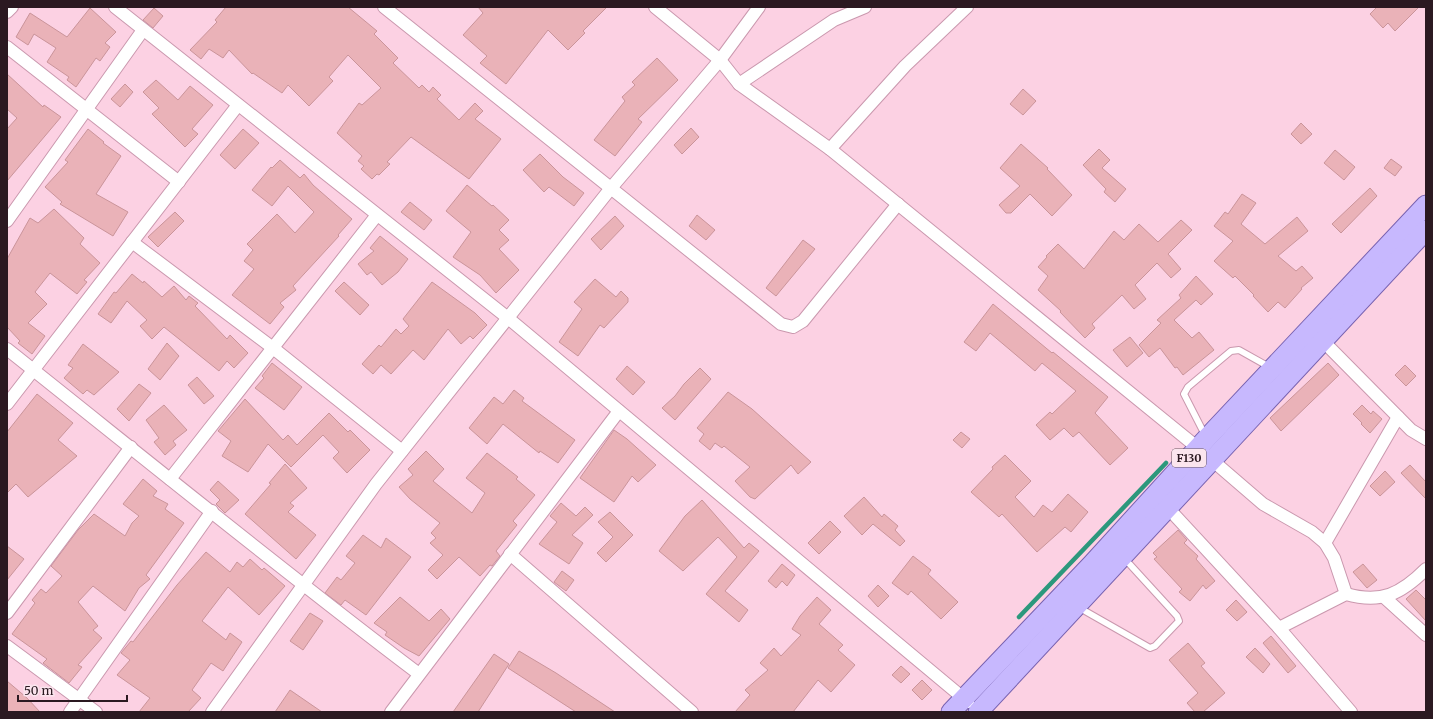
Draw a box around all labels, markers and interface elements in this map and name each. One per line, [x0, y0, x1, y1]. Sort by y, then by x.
road number: F130 [1172, 449, 1206, 467]
scale bar [18, 677, 127, 703]
text: 50 m [24, 683, 53, 698]

